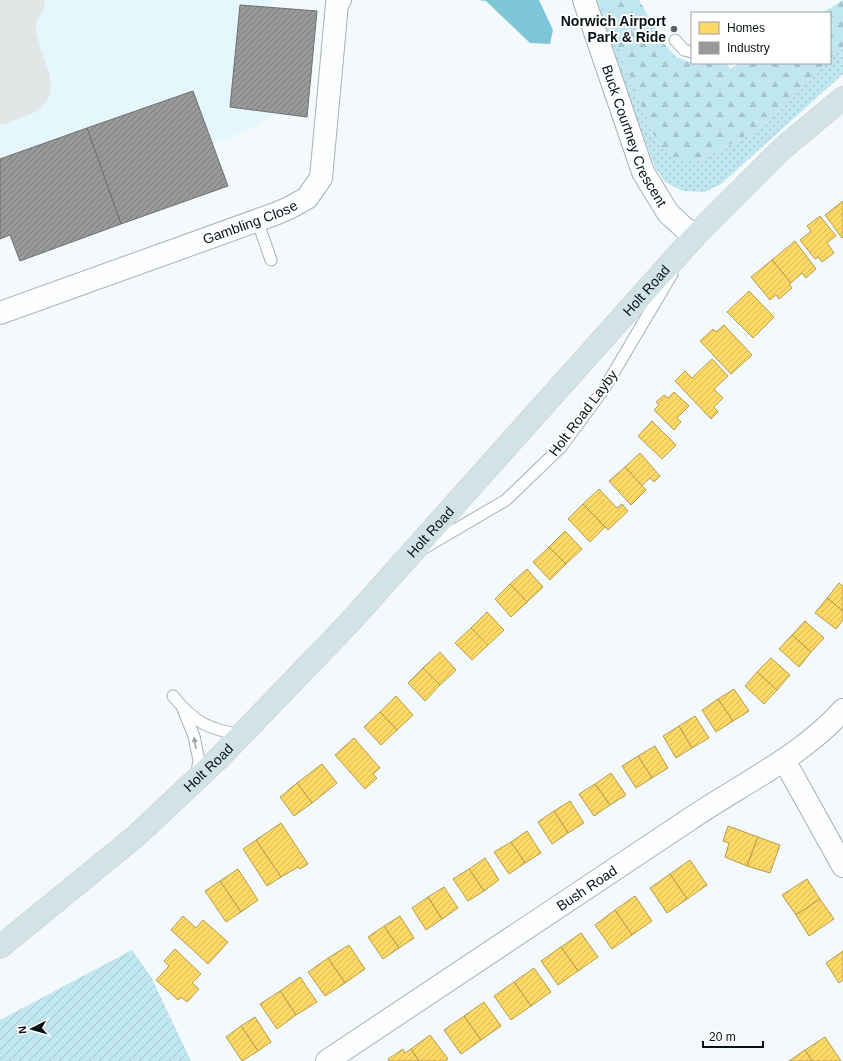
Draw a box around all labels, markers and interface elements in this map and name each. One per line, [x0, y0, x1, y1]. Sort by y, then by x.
legend [691, 12, 831, 64]
place label: Norwich Airport Park & Ride [561, 13, 666, 45]
text: Homes [727, 21, 765, 35]
marker: Norwich Airport Park & Ride [669, 24, 679, 34]
text: Industry [727, 41, 770, 55]
street label: Buck Courtney Crescent [599, 63, 670, 210]
street label: Gambling Close [201, 197, 300, 247]
street label: Holt Road [620, 262, 673, 319]
street label: Holt Road Layby [545, 367, 621, 459]
street label: Holt Road [404, 503, 457, 561]
one-way arrow [192, 737, 198, 749]
street label: Holt Road [180, 740, 236, 795]
street label: Bush Road [553, 862, 620, 914]
north arrow [12, 1009, 52, 1049]
scale bar [703, 1023, 763, 1049]
text: N [16, 1025, 28, 1035]
text: 20 m [709, 1030, 736, 1044]

